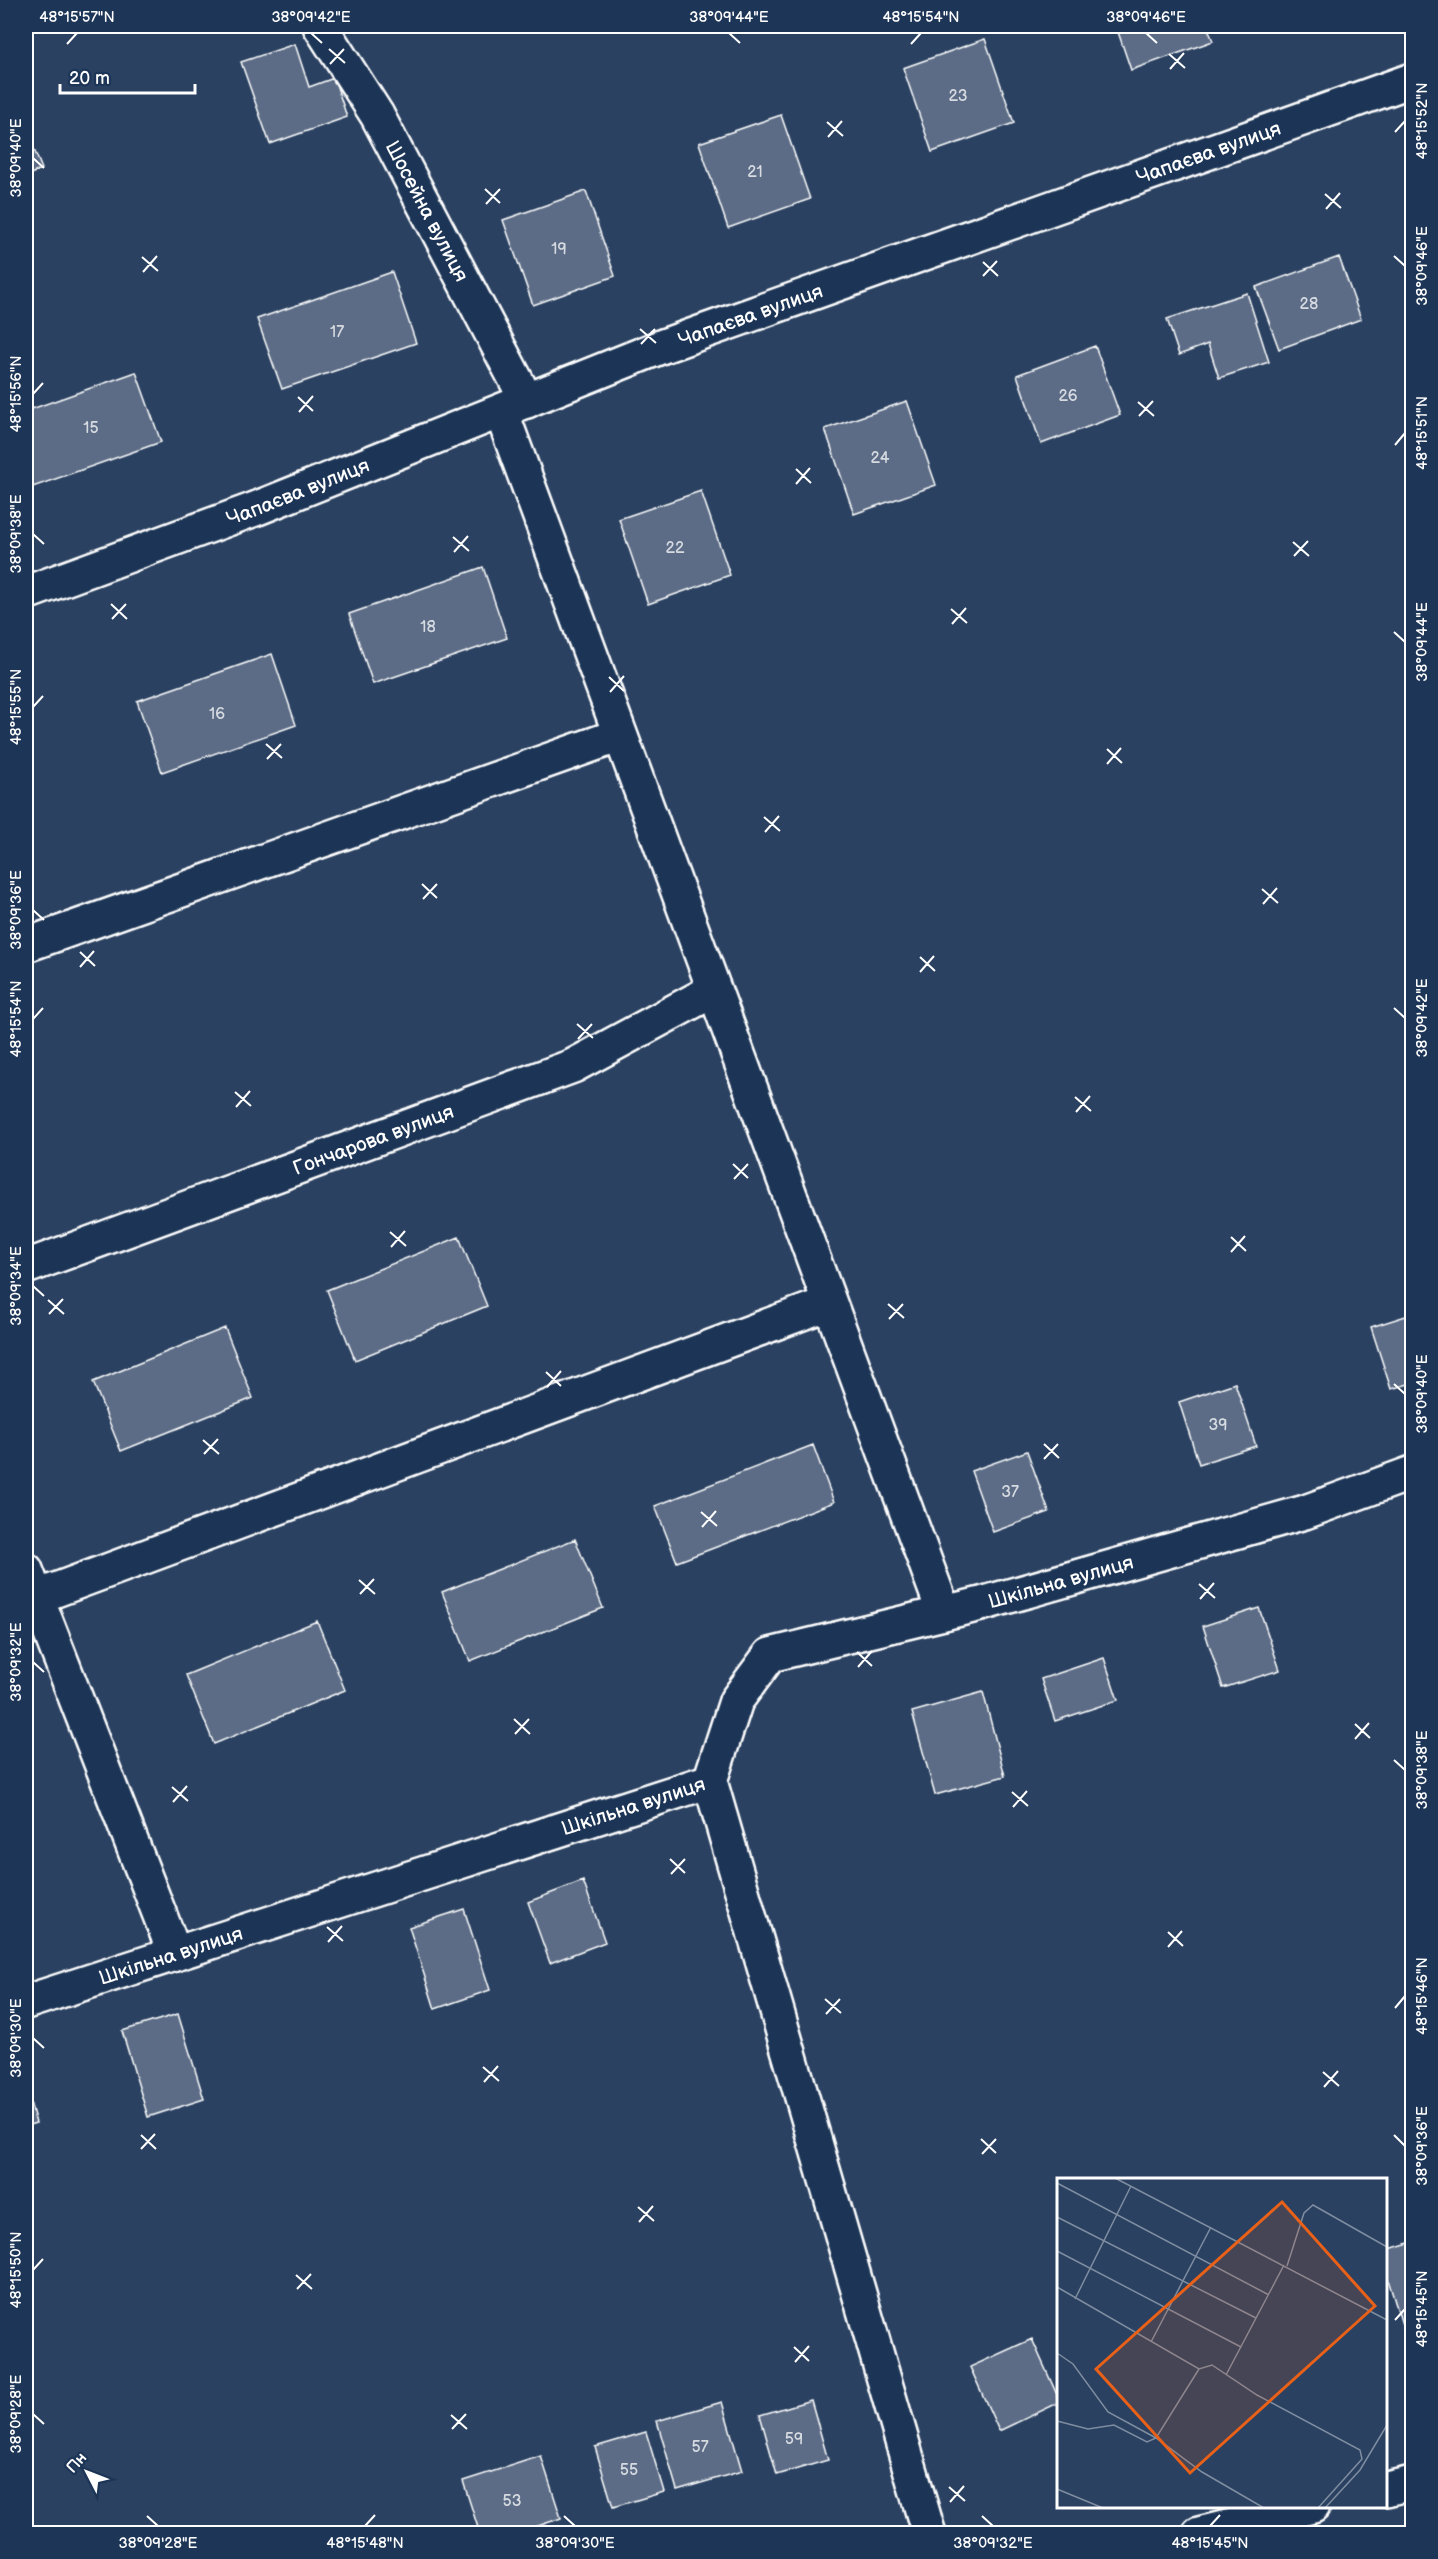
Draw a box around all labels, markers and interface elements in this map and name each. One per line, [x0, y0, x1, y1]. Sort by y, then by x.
text: 48°15'57"N [39, 8, 115, 27]
text: 38°09'42"E [271, 8, 351, 27]
text: 38°09'44"E [689, 8, 769, 27]
text: 48°15'54"N [882, 8, 960, 27]
text: 38°09'46"E [1106, 8, 1186, 27]
scale bar [60, 57, 195, 95]
text: 20 m [69, 68, 110, 89]
text: 48°15'52"N [1413, 83, 1432, 159]
house number: 23 [949, 87, 968, 106]
street label: Чапаєва вулиця [1133, 117, 1284, 190]
text: 38°09'40"E [7, 118, 26, 198]
street label: Шосейна вулиця [380, 137, 473, 286]
house number: 21 [747, 163, 763, 182]
text: 38°09'46"E [1413, 226, 1432, 306]
house number: 19 [551, 240, 567, 259]
street label: Чапаєва вулиця [675, 279, 826, 353]
house number: 28 [1300, 295, 1318, 314]
house number: 17 [330, 323, 344, 342]
text: 48°15'56"N [7, 355, 26, 433]
house number: 26 [1058, 387, 1078, 406]
text: 48°15'51"N [1413, 396, 1432, 470]
house number: 15 [83, 419, 99, 438]
house number: 24 [871, 449, 890, 468]
street label: Чапаєва вулиця [223, 454, 373, 531]
text: 38°09'38"E [7, 494, 26, 574]
house number: 22 [666, 539, 685, 558]
text: 38°09'44"E [1413, 602, 1432, 682]
house number: 18 [420, 618, 436, 637]
text: 48°15'55"N [7, 669, 26, 745]
house number: 16 [209, 705, 225, 724]
text: 38°09'36"E [7, 870, 26, 950]
text: 38°09'42"E [1413, 978, 1432, 1058]
text: 48°15'54"N [7, 980, 26, 1058]
street label: Гончарова вулиця [290, 1100, 457, 1181]
text: 38°09'34"E [7, 1246, 26, 1326]
text: 38°09'40"E [1413, 1354, 1432, 1434]
house number: 39 [1208, 1416, 1228, 1435]
house number: 37 [1001, 1483, 1019, 1502]
street label: Шкільна вулиця [986, 1550, 1136, 1614]
text: 38°09'32"E [7, 1622, 26, 1702]
text: 38°09'38"E [1413, 1730, 1432, 1810]
street label: Шкільна вулиця [558, 1772, 708, 1841]
street label: Шкільна вулиця [96, 1922, 246, 1991]
text: 48°15'46"N [1413, 1957, 1432, 2035]
text: 38°09'30"E [7, 1998, 26, 2078]
text: 38°09'36"E [1413, 2106, 1432, 2186]
inset map [1057, 2178, 1387, 2508]
text: 48°15'50"N [7, 2232, 26, 2308]
text: 48°15'45"N [1413, 2270, 1432, 2348]
text: 38°09'28"E [7, 2374, 26, 2453]
house number: 59 [785, 2430, 803, 2449]
house number: 57 [691, 2438, 709, 2457]
north arrow [57, 2442, 117, 2502]
text: Пн [63, 2449, 91, 2477]
house number: 55 [620, 2461, 638, 2480]
house number: 53 [502, 2492, 522, 2511]
text: 38°09'28"E [119, 2534, 198, 2553]
text: 48°15'48"N [326, 2534, 404, 2553]
text: 38°09'30"E [535, 2534, 615, 2553]
text: 38°09'32"E [953, 2534, 1033, 2553]
text: 48°15'45"N [1171, 2534, 1249, 2553]

